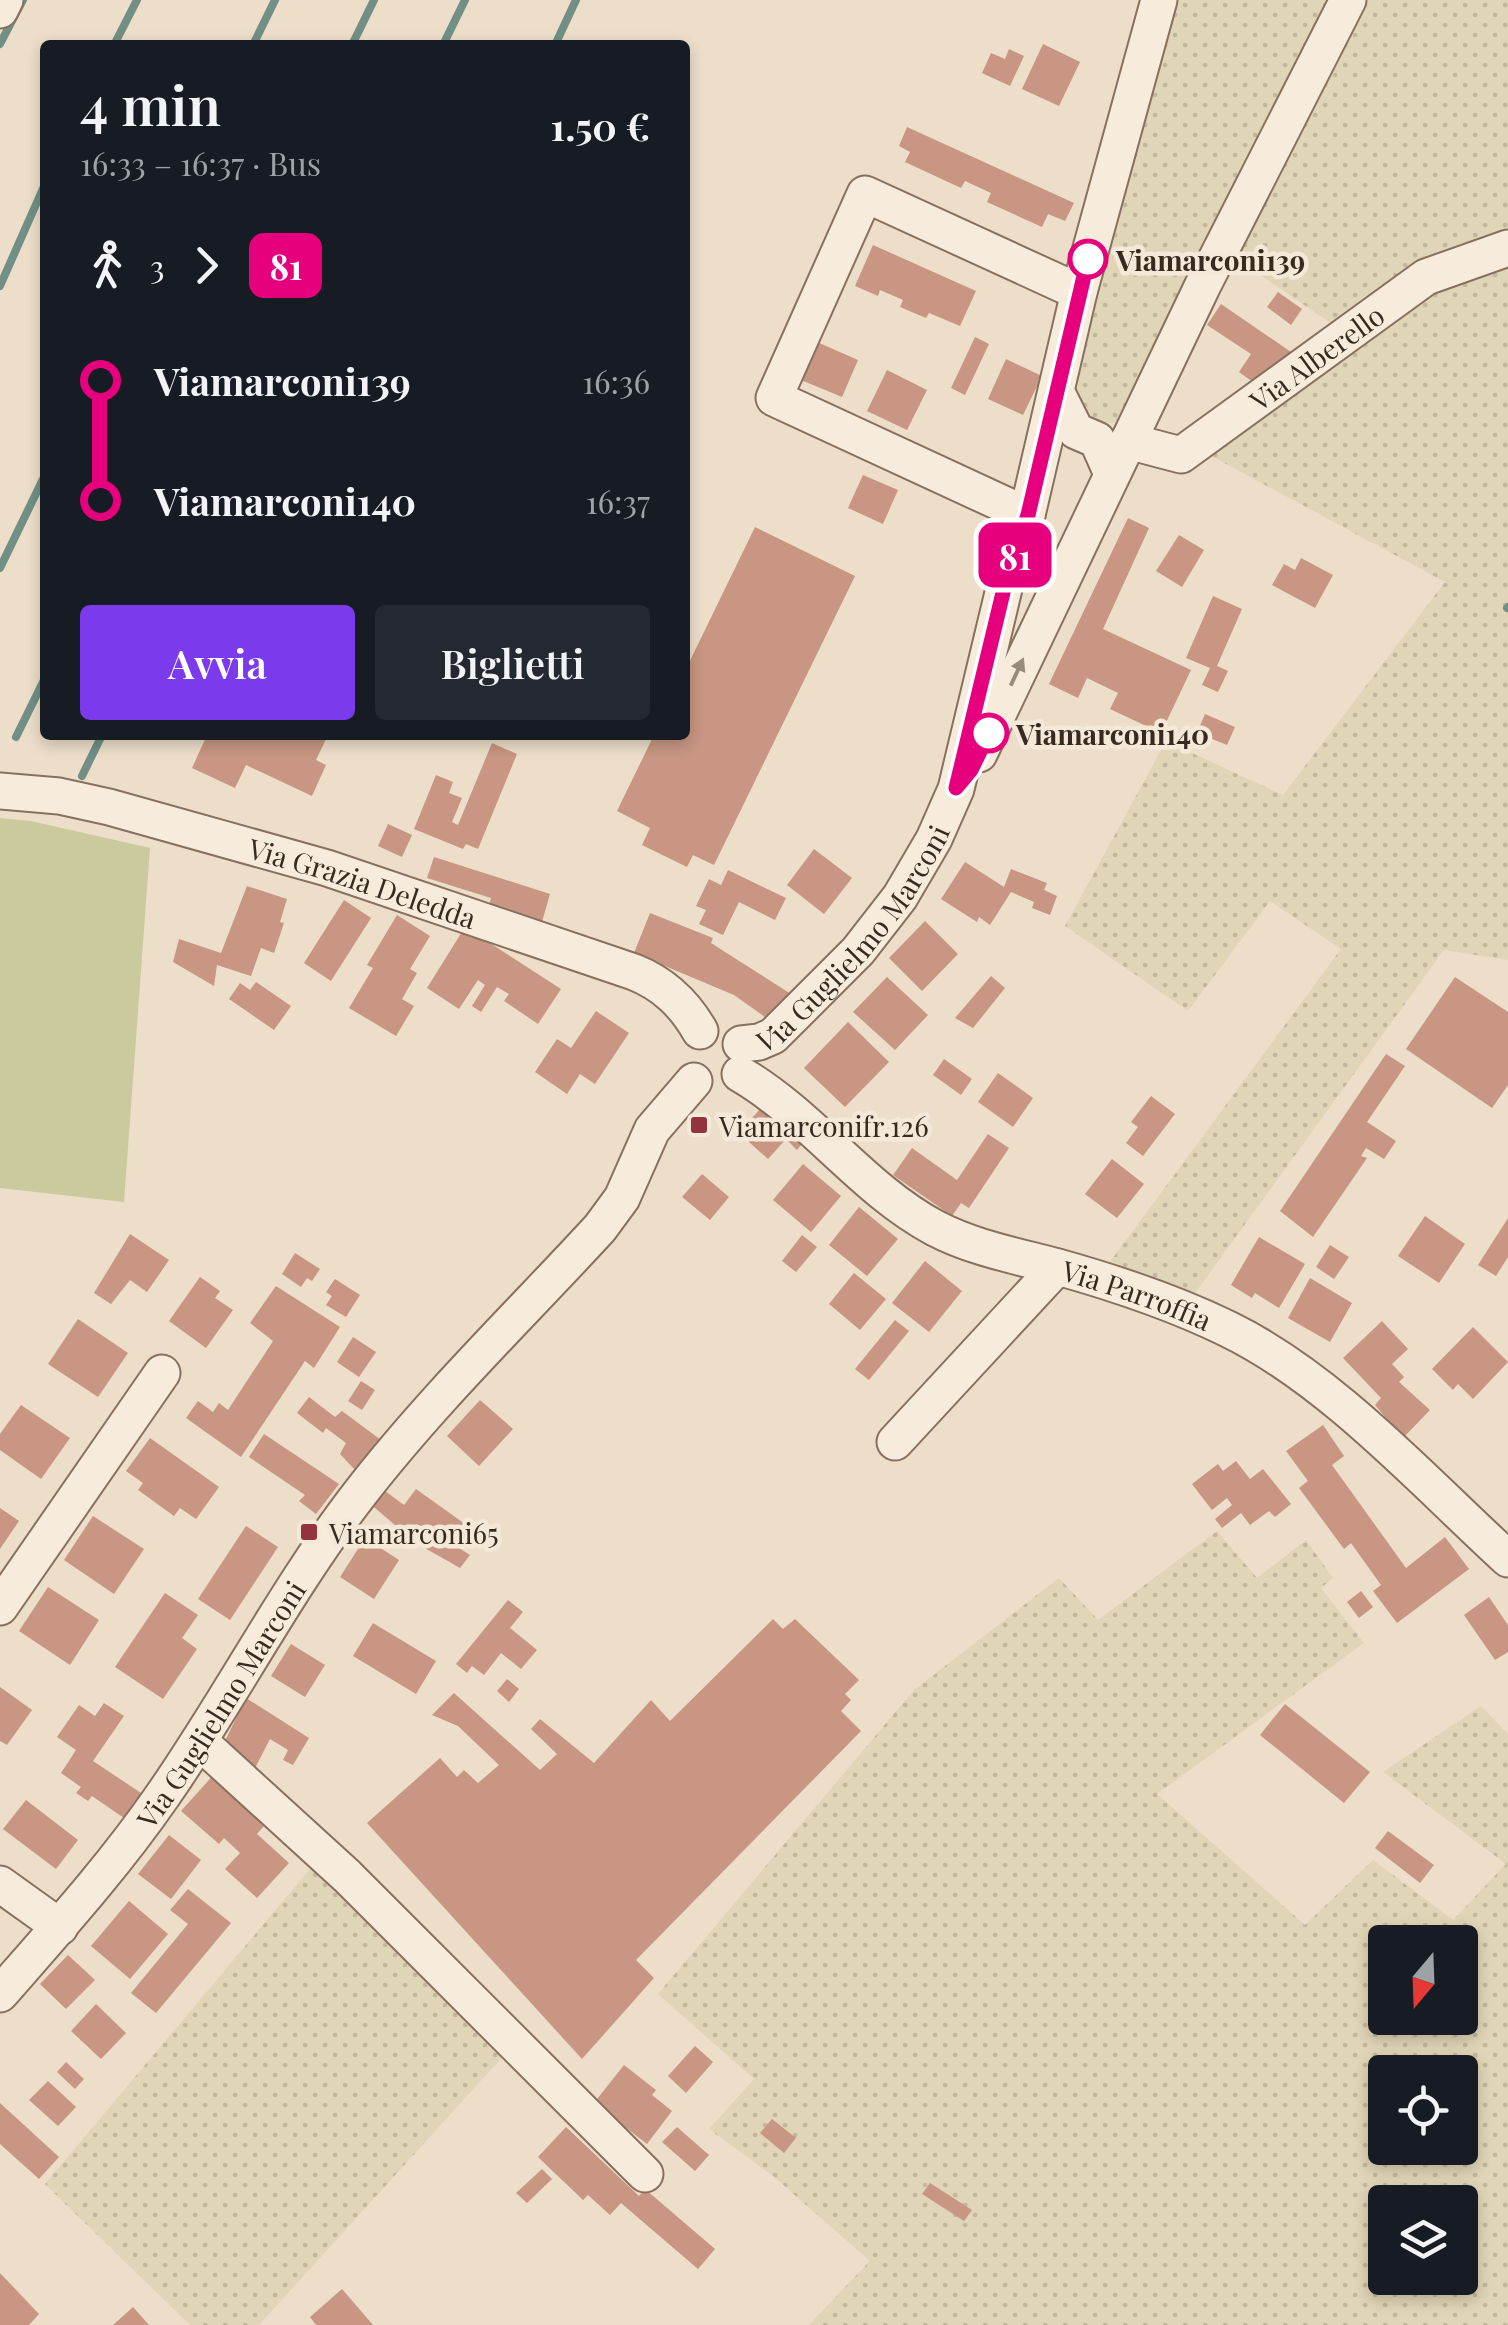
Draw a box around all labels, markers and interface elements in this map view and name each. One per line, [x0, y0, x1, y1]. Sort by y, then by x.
text: 4 min [80, 66, 221, 140]
text: 1.50 € [551, 100, 650, 151]
text: 16:33 – 16:37 · Bus [80, 141, 321, 184]
icon: walk [80, 238, 135, 293]
icon: forward [179, 238, 234, 293]
marker: Viamarconi139 [1069, 240, 1107, 278]
place label: Viamarconi139 [1115, 241, 1305, 278]
text: 81 [269, 242, 302, 289]
text: 3 [150, 244, 164, 287]
street label: Via Alberello [1241, 295, 1391, 419]
text: Viamarconi139 [154, 355, 411, 406]
text: 16:36 [582, 359, 650, 402]
text: Viamarconi140 [154, 475, 416, 526]
text: 16:37 [586, 479, 650, 522]
line badge: 81 [970, 522, 1060, 588]
text: 81 [998, 532, 1032, 579]
button: Avvia [80, 605, 355, 720]
button: Biglietti [375, 605, 650, 720]
one-way arrow [1009, 657, 1026, 686]
marker: Viamarconi140 [970, 714, 1008, 752]
place label: Viamarconi140 [1015, 715, 1209, 752]
street label: Via Guglielmo Marconi [750, 819, 957, 1060]
street label: Via Grazia Deledda [244, 828, 481, 936]
place label: Viamarconifr.126 [718, 1107, 929, 1144]
marker: Viamarconifr.126 [688, 1114, 710, 1136]
street label: Via Parroffia [1057, 1250, 1218, 1338]
place label: Viamarconi65 [328, 1514, 499, 1551]
marker: Viamarconi65 [298, 1521, 320, 1543]
street label: Via Guglielmo Marconi [127, 1573, 313, 1836]
north arrow [1368, 1925, 1478, 2035]
map controls [1368, 1925, 1478, 2295]
button: locate [1368, 2055, 1478, 2165]
button: layers [1368, 2185, 1478, 2295]

